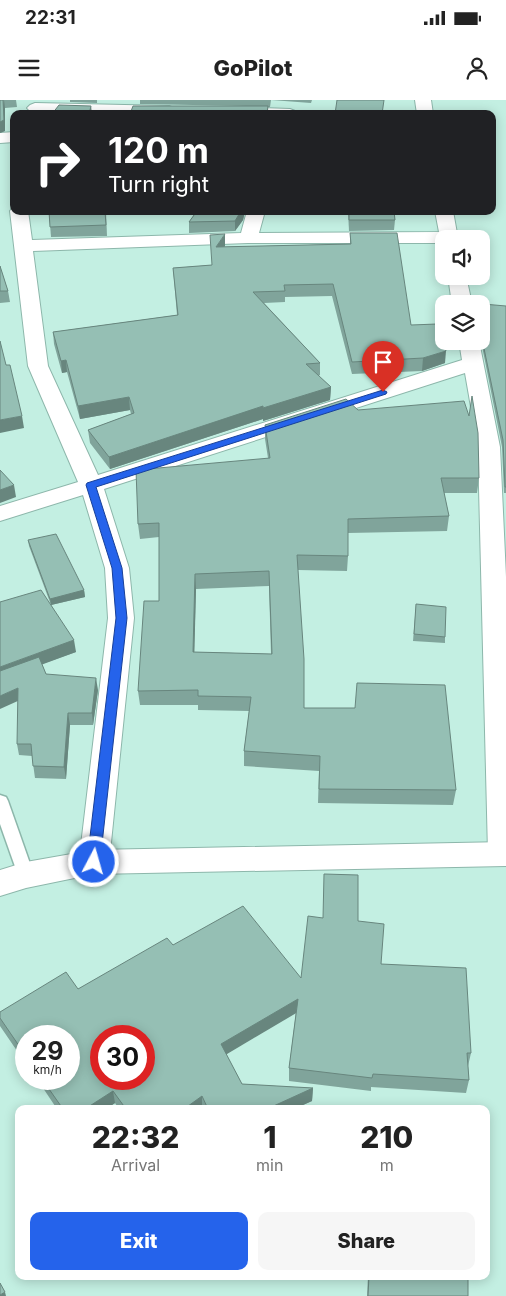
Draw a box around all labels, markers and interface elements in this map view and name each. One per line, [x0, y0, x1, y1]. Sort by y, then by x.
text: 22:31 [25, 6, 76, 29]
icon: menu [15, 54, 43, 82]
icon: person [463, 54, 491, 82]
text: GoPilot [214, 55, 293, 81]
text: 120 m [108, 129, 209, 171]
icon: right [25, 130, 90, 195]
text: Turn right [108, 171, 209, 197]
map controls [435, 230, 490, 350]
button: sound [435, 230, 490, 285]
button: layers [435, 295, 490, 350]
pin [362, 341, 404, 392]
icon: arrive [369, 348, 397, 376]
position arrow [67, 835, 119, 887]
speed limit sign: 30 [90, 1025, 155, 1090]
text: 29 [32, 1036, 63, 1066]
text: km/h [33, 1062, 62, 1077]
text: 22:32 [92, 1119, 179, 1155]
text: 1 [263, 1119, 276, 1155]
text: 210 [360, 1119, 413, 1155]
text: Arrival [111, 1155, 160, 1175]
text: min [256, 1155, 283, 1175]
text: m [380, 1155, 394, 1175]
button: Exit [30, 1212, 248, 1270]
button: Share [258, 1212, 475, 1270]

